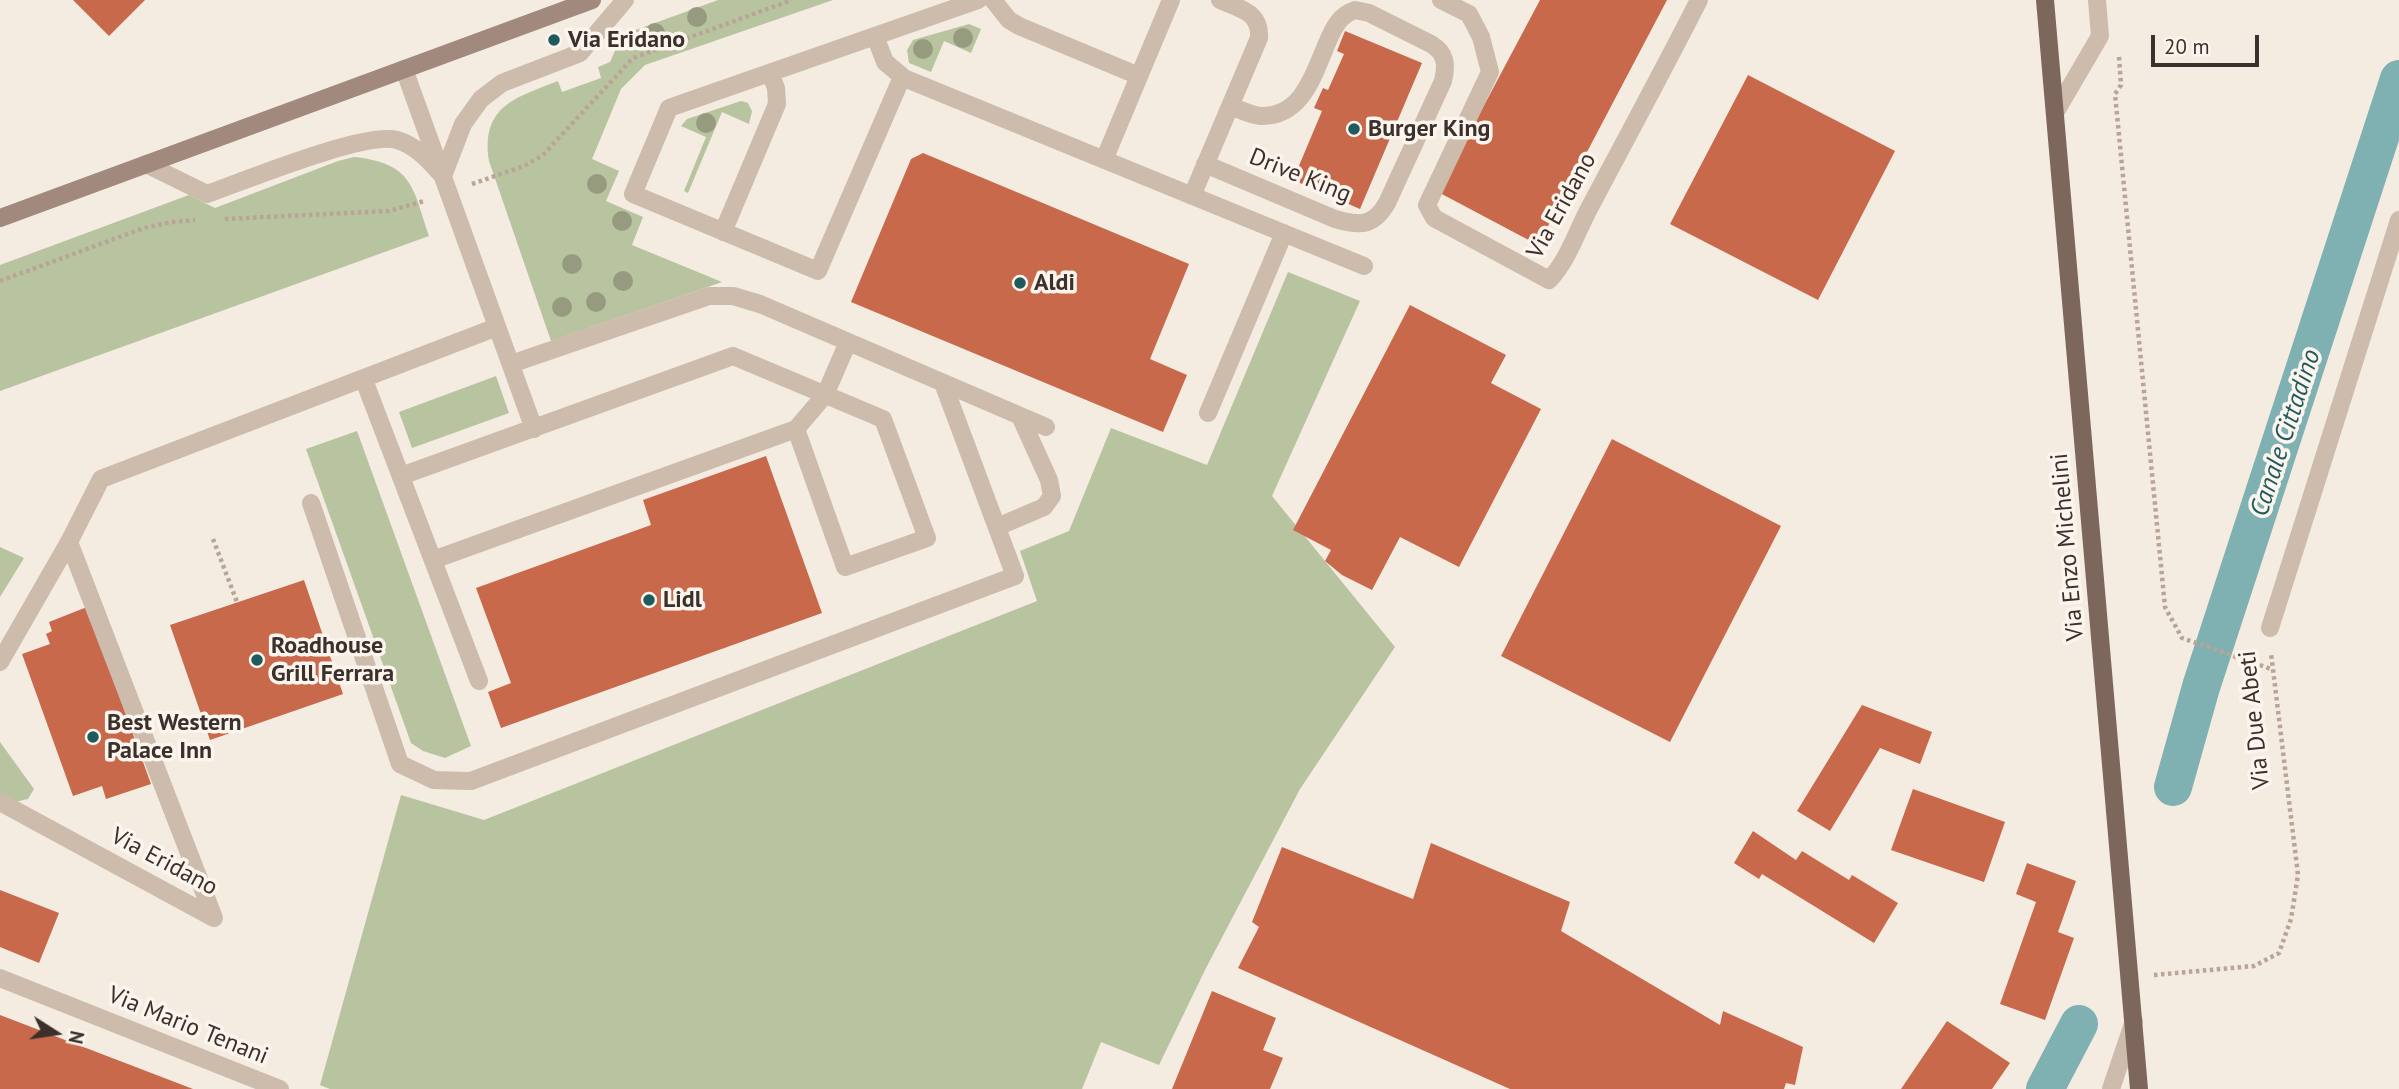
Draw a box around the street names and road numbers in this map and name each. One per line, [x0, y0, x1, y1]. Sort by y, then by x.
street label: Drive King [1245, 143, 1355, 209]
street label: Via Eridano [1521, 148, 1603, 264]
street label: Via Enzo Michelini [2045, 452, 2091, 642]
street label: Via Due Abeti [2233, 649, 2277, 791]
street label: Via Eridano [106, 822, 222, 902]
street label: Via Mario Tenani [104, 981, 272, 1071]

